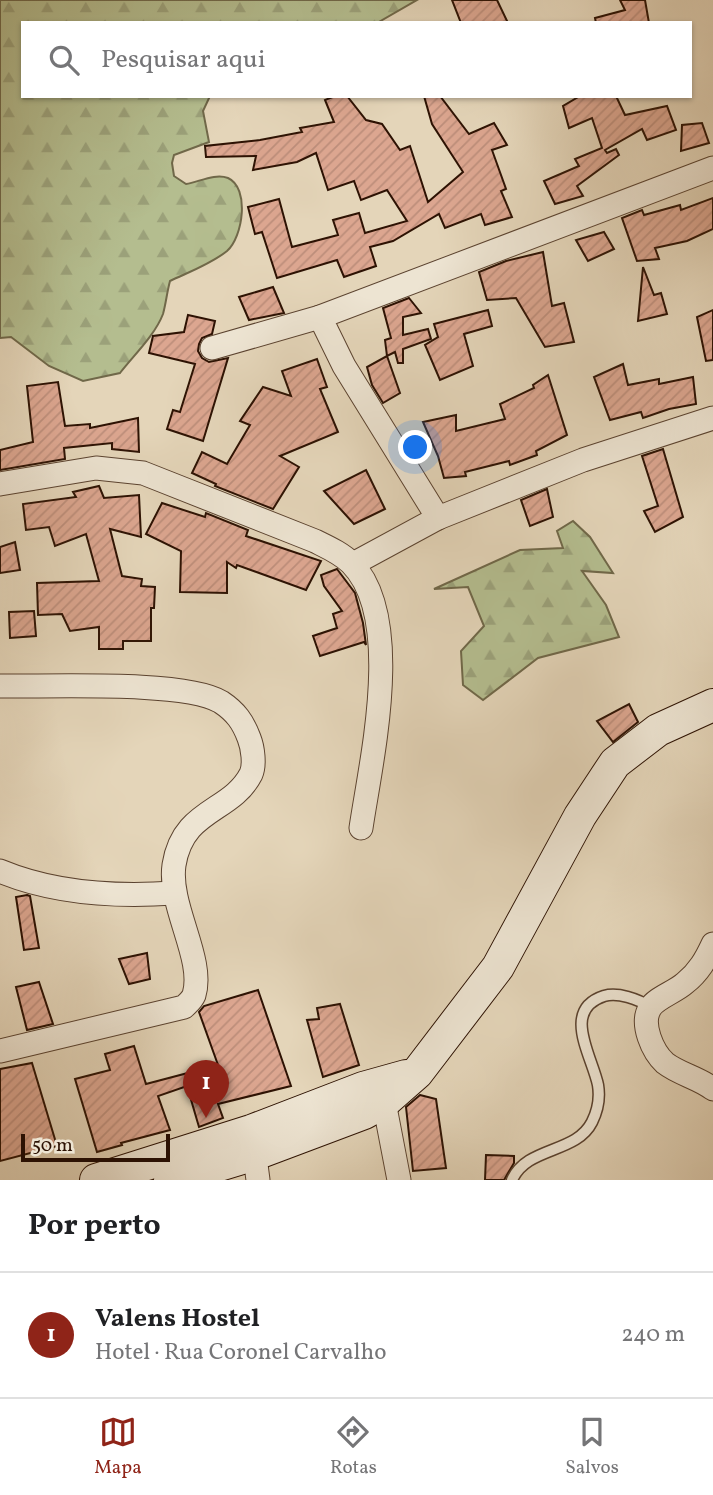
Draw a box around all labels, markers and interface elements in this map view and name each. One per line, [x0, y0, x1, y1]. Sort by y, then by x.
search box [21, 21, 692, 98]
icon: search [45, 41, 83, 79]
text: Pesquisar aqui [101, 42, 266, 78]
your location [398, 430, 432, 464]
pin: 1 [183, 1060, 229, 1118]
scale bar [21, 1131, 170, 1163]
text: 50 m [32, 1133, 73, 1159]
text: Por perto [28, 1205, 161, 1247]
text: Valens Hostel [95, 1301, 260, 1337]
text: 1 [46, 1319, 56, 1351]
text: 240 m [621, 1319, 685, 1351]
text: Hotel · Rua Coronel Carvalho [95, 1337, 386, 1369]
tab: Mapa [94, 1413, 142, 1481]
tab: Rotas [330, 1413, 377, 1481]
tab: Salvos [565, 1413, 619, 1481]

